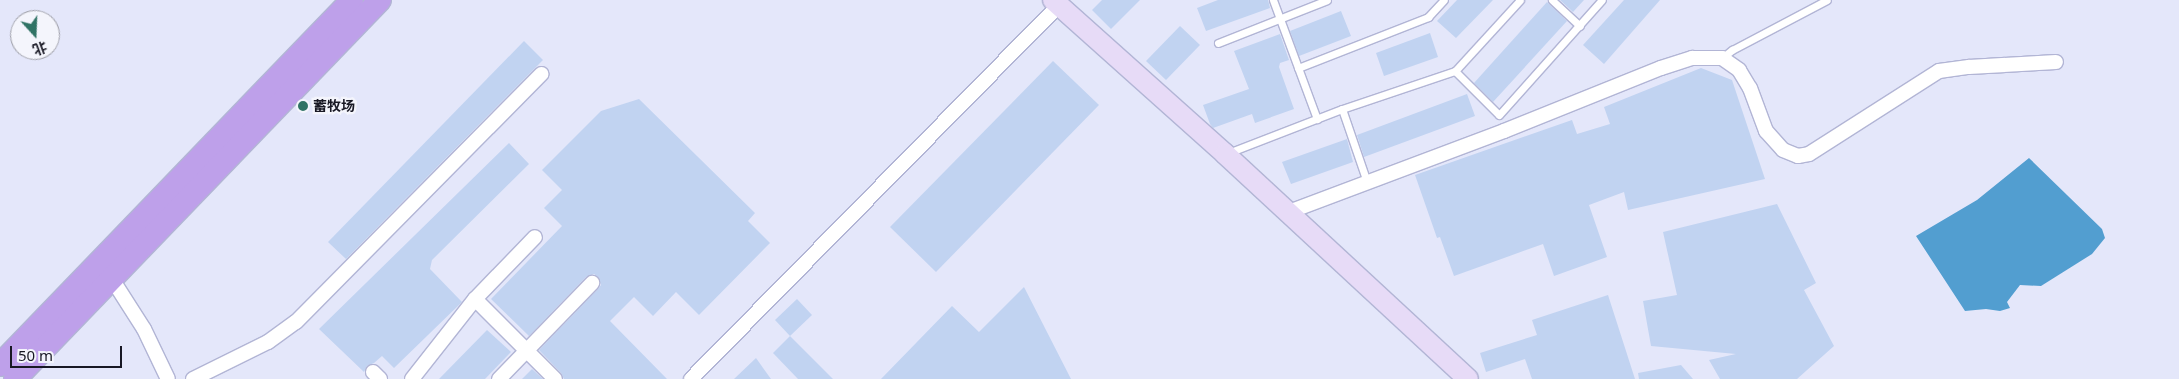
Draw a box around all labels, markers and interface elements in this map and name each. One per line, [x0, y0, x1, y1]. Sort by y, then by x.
north arrow [10, 10, 60, 60]
text: 北 [30, 37, 50, 60]
place label: 蓄牧场 [313, 98, 355, 114]
marker: 蓄牧场 [297, 100, 309, 112]
scale bar [12, 336, 125, 368]
text: 50 m [18, 345, 53, 365]

